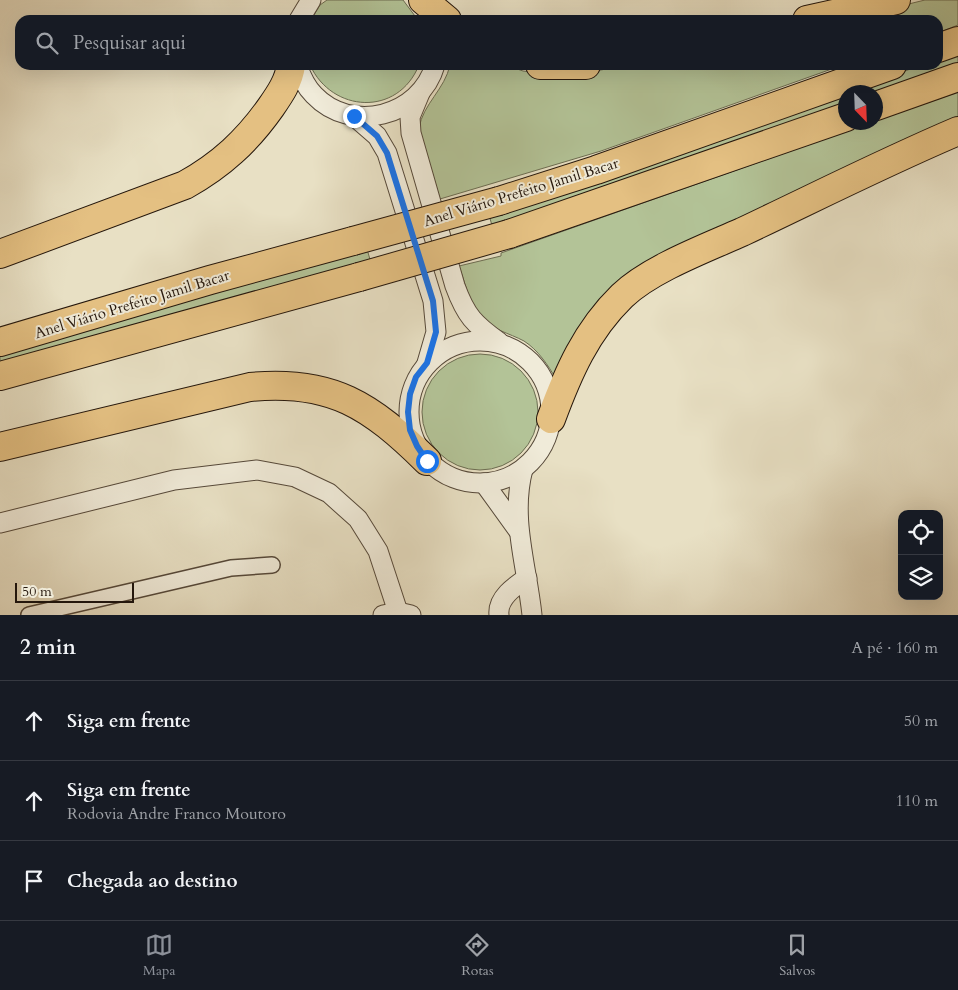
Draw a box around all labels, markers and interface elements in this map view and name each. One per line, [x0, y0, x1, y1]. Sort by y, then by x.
search box [15, 15, 943, 70]
icon: search [33, 29, 61, 57]
text: Pesquisar aqui [73, 30, 186, 56]
north arrow [838, 85, 883, 130]
route end [343, 105, 366, 128]
street label: Anel Viário Prefeito Jamil Bacar [421, 153, 621, 231]
street label: Anel Viário Prefeito Jamil Bacar [32, 265, 232, 343]
route start [416, 450, 439, 473]
map controls [898, 510, 943, 600]
button: locate [898, 510, 943, 555]
button: layers [898, 555, 943, 600]
scale bar [15, 580, 134, 603]
text: 50 m [22, 582, 52, 601]
text: 2 min [20, 633, 76, 662]
text: A pé · 160 m [851, 637, 938, 659]
icon: ahead [20, 707, 48, 735]
text: Siga em frente [67, 708, 191, 734]
text: 50 m [904, 710, 938, 732]
text: Siga em frente [67, 777, 191, 803]
icon: ahead [20, 787, 48, 815]
text: 110 m [896, 790, 938, 812]
text: Rodovia Andre Franco Moutoro [67, 803, 286, 825]
icon: arrive [20, 867, 48, 895]
text: Chegada ao destino [67, 868, 238, 894]
tab: Mapa [143, 931, 176, 980]
tab: Rotas [461, 931, 494, 980]
tab: Salvos [779, 931, 815, 980]

